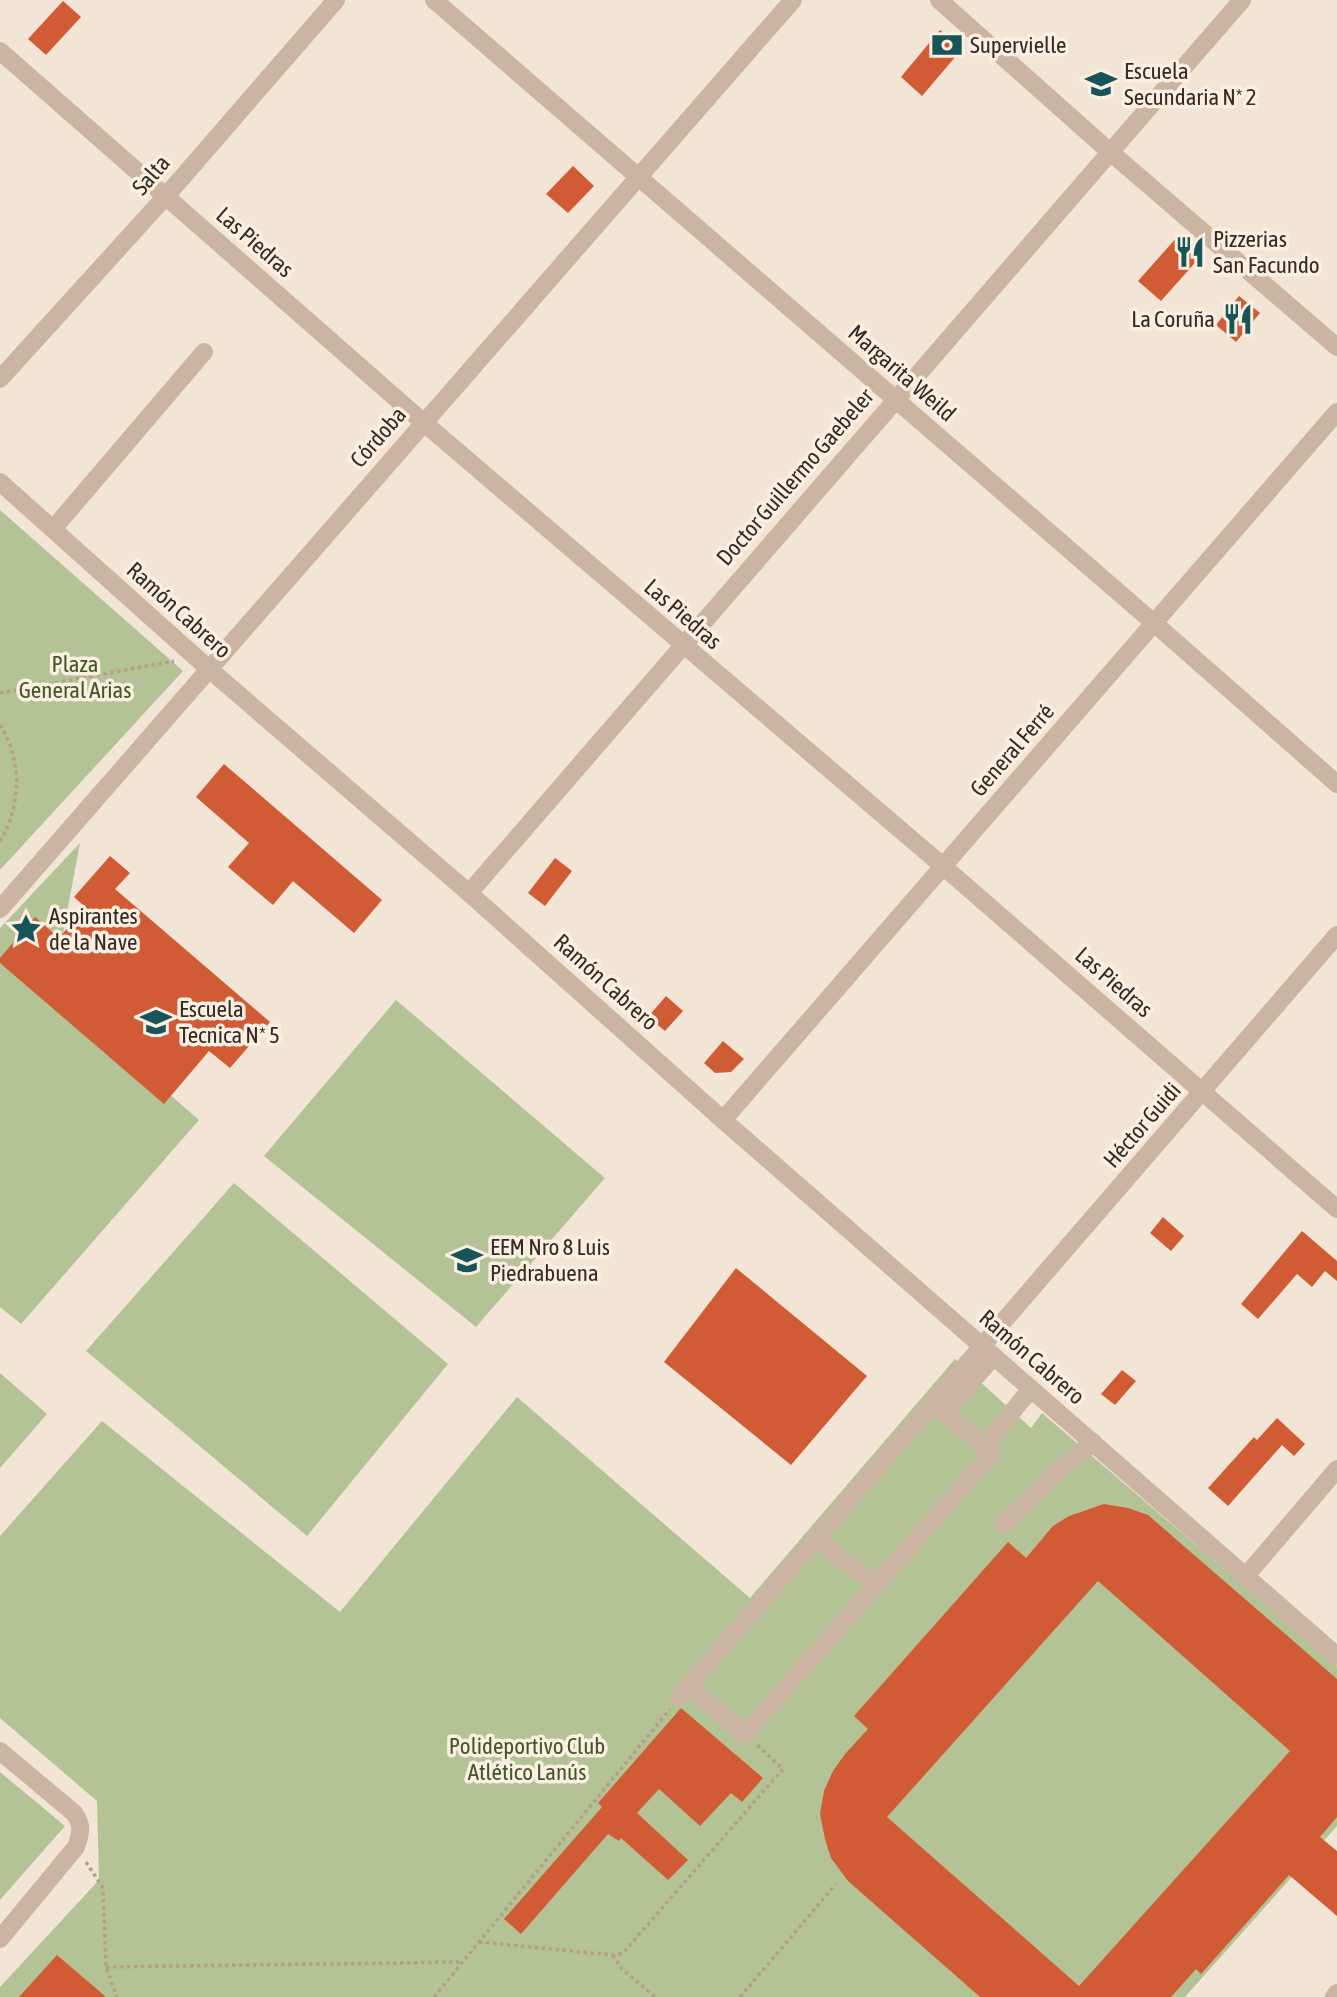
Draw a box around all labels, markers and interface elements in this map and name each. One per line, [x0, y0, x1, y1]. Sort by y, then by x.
bank icon: Supervielle [930, 28, 964, 62]
place label: Supervielle [970, 32, 1067, 58]
place label: Escuela Secundaria N* 2 [1124, 58, 1257, 110]
school or university icon: Escuela Secundaria N* 2 [1084, 67, 1118, 101]
street label: Salta [127, 150, 175, 200]
street label: Las Piedras [211, 202, 299, 282]
place label: Pizzerias San Facundo [1213, 226, 1320, 278]
restaurant icon: Pizzerias San Facundo [1173, 235, 1207, 269]
restaurant icon: La Coruña [1221, 302, 1255, 336]
place label: La Coruña [1131, 306, 1215, 332]
street label: Margarita Weild [843, 319, 961, 427]
street label: Doctor Guillermo Gaebeler [711, 383, 880, 571]
street label: Córdoba [345, 402, 411, 472]
street label: Ramón Cabrero [122, 557, 236, 663]
street label: Las Piedras [639, 574, 727, 654]
park label: Plaza General Arias [19, 651, 131, 703]
street label: General Ferré [965, 699, 1059, 801]
place label: Aspirantes de la Nave [49, 903, 138, 955]
place icon: Aspirantes de la Nave [9, 912, 43, 946]
street label: Ramón Cabrero [549, 929, 663, 1035]
street label: Las Piedras [1070, 942, 1158, 1022]
place label: Escuela Tecnica N* 5 [179, 996, 280, 1048]
school or university icon: Escuela Tecnica N* 5 [139, 1005, 173, 1039]
street label: Héctor Guidi [1098, 1077, 1186, 1173]
place label: EEM Nro 8 Luis Piedrabuena [490, 1234, 610, 1286]
school or university icon: EEM Nro 8 Luis Piedrabuena [450, 1243, 484, 1277]
street label: Ramón Cabrero [974, 1304, 1090, 1410]
park label: Polideportivo Club Atlético Lanús [449, 1733, 605, 1785]

